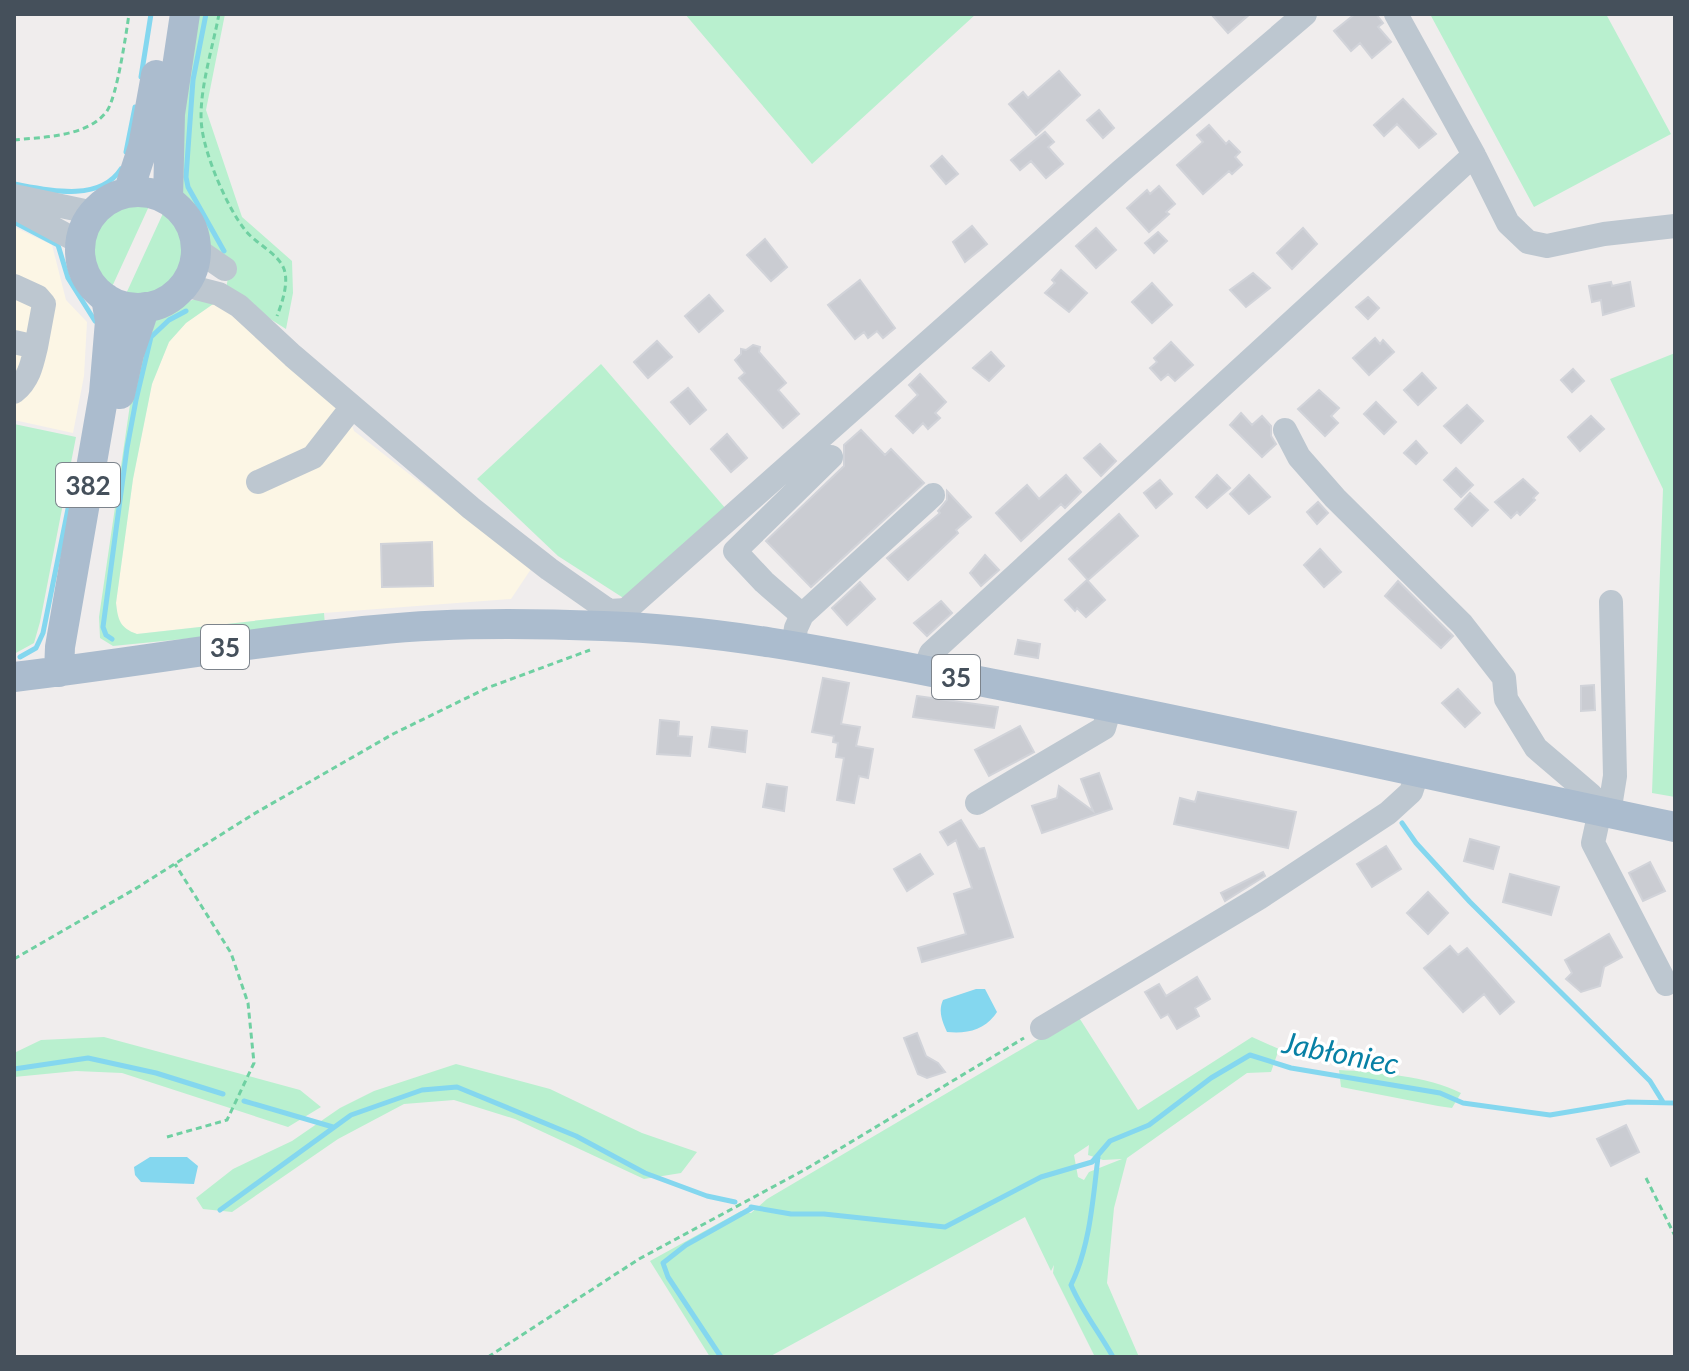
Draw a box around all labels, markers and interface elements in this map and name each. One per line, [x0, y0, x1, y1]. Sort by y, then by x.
road number: 382 [56, 463, 120, 507]
road number: 35 [201, 625, 249, 669]
road number: 35 [932, 655, 980, 699]
water label: Jabłoniec [1279, 1023, 1402, 1081]

